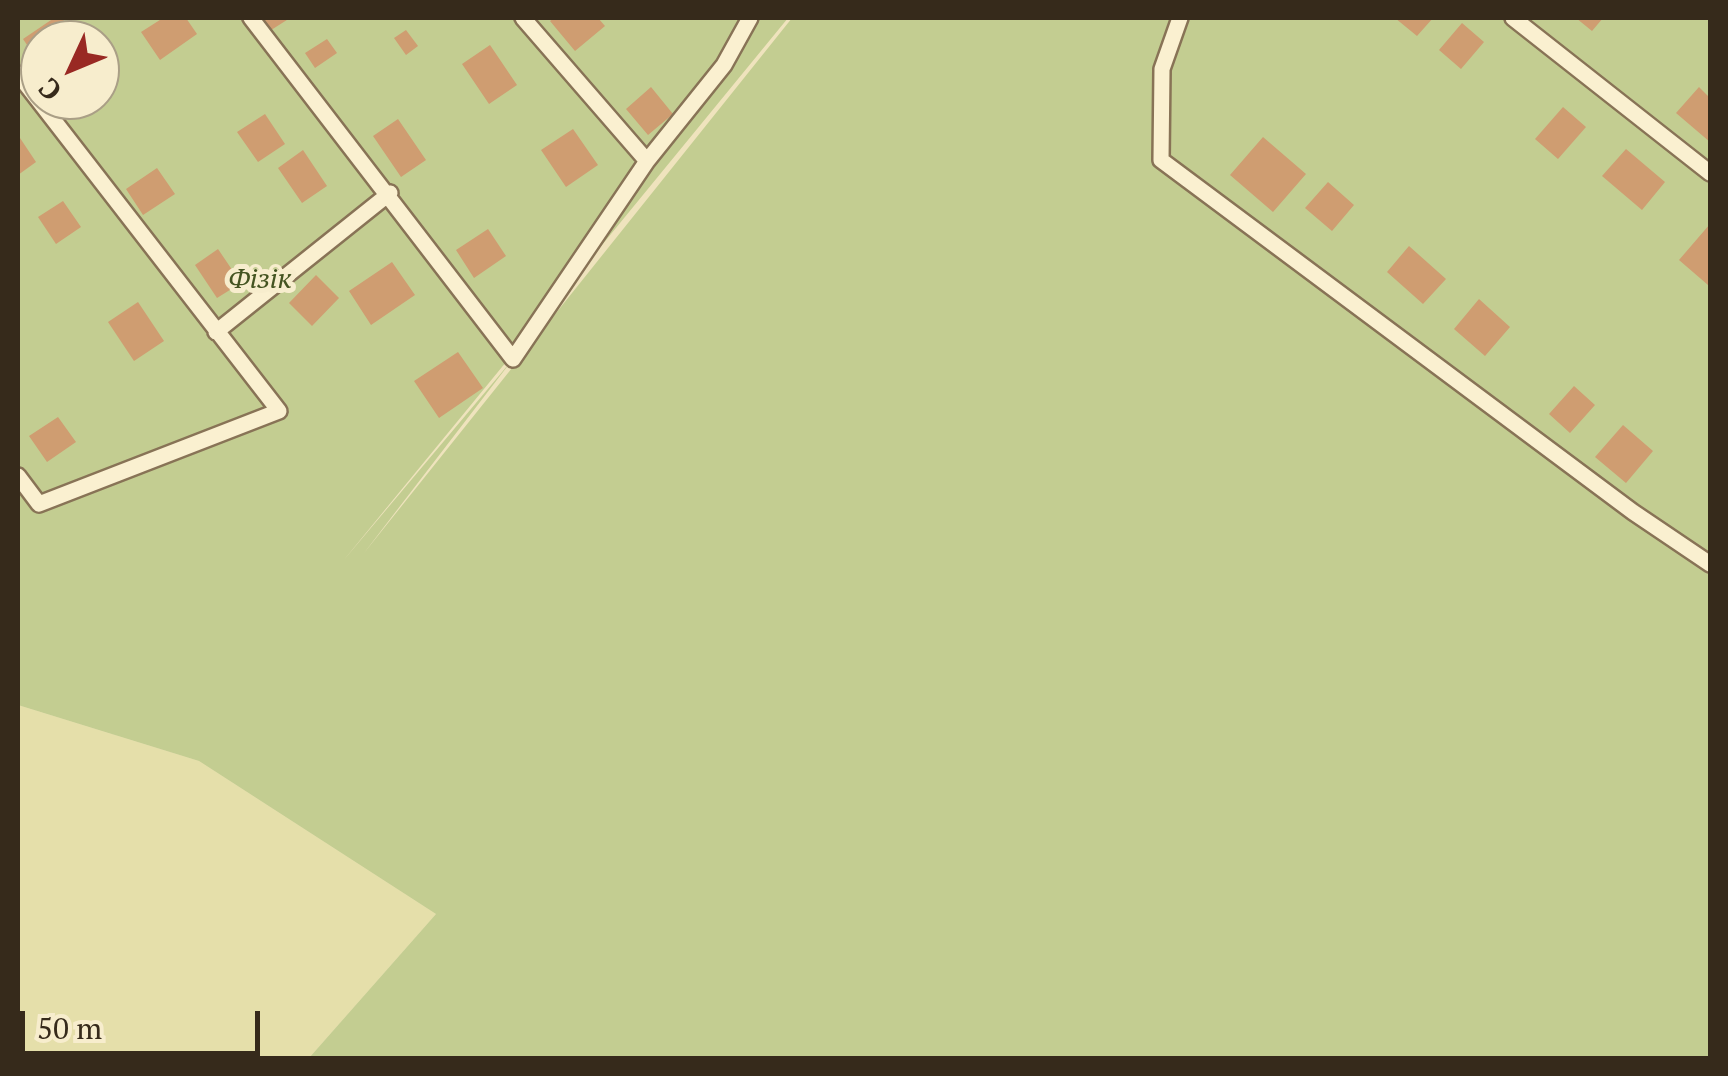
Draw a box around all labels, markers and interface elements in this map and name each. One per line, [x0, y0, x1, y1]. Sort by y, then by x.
north arrow [20, 20, 120, 120]
text: С [30, 70, 69, 109]
park label: Фізік [228, 263, 292, 297]
scale bar [25, 991, 265, 1053]
text: 50 m [37, 1008, 102, 1048]

